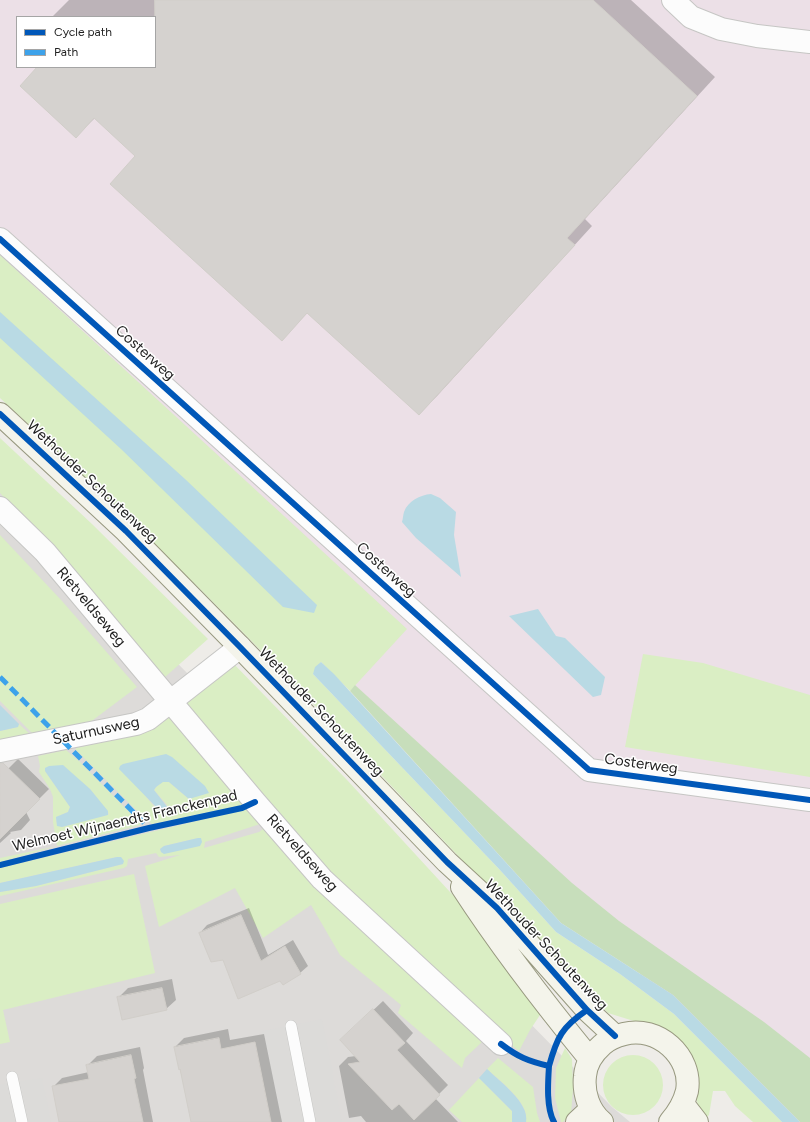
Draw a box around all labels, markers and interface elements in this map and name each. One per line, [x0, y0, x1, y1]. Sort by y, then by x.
legend [16, 16, 156, 68]
text: Cycle path [54, 25, 112, 39]
text: Path [54, 45, 78, 59]
street label: Costerweg [111, 322, 179, 384]
street label: Wethouder Schoutenweg [23, 417, 161, 547]
street label: Costerweg [352, 539, 420, 601]
street label: Rietveldseweg [53, 564, 129, 650]
street label: Wethouder Schoutenweg [255, 644, 387, 780]
street label: Saturnusweg [51, 713, 141, 749]
street label: Costerweg [603, 750, 679, 778]
street label: Welmoet Wijnaendts Franckenpad [11, 786, 239, 856]
street label: Rietveldseweg [262, 810, 342, 896]
street label: Wethouder Schoutenweg [481, 876, 611, 1014]

